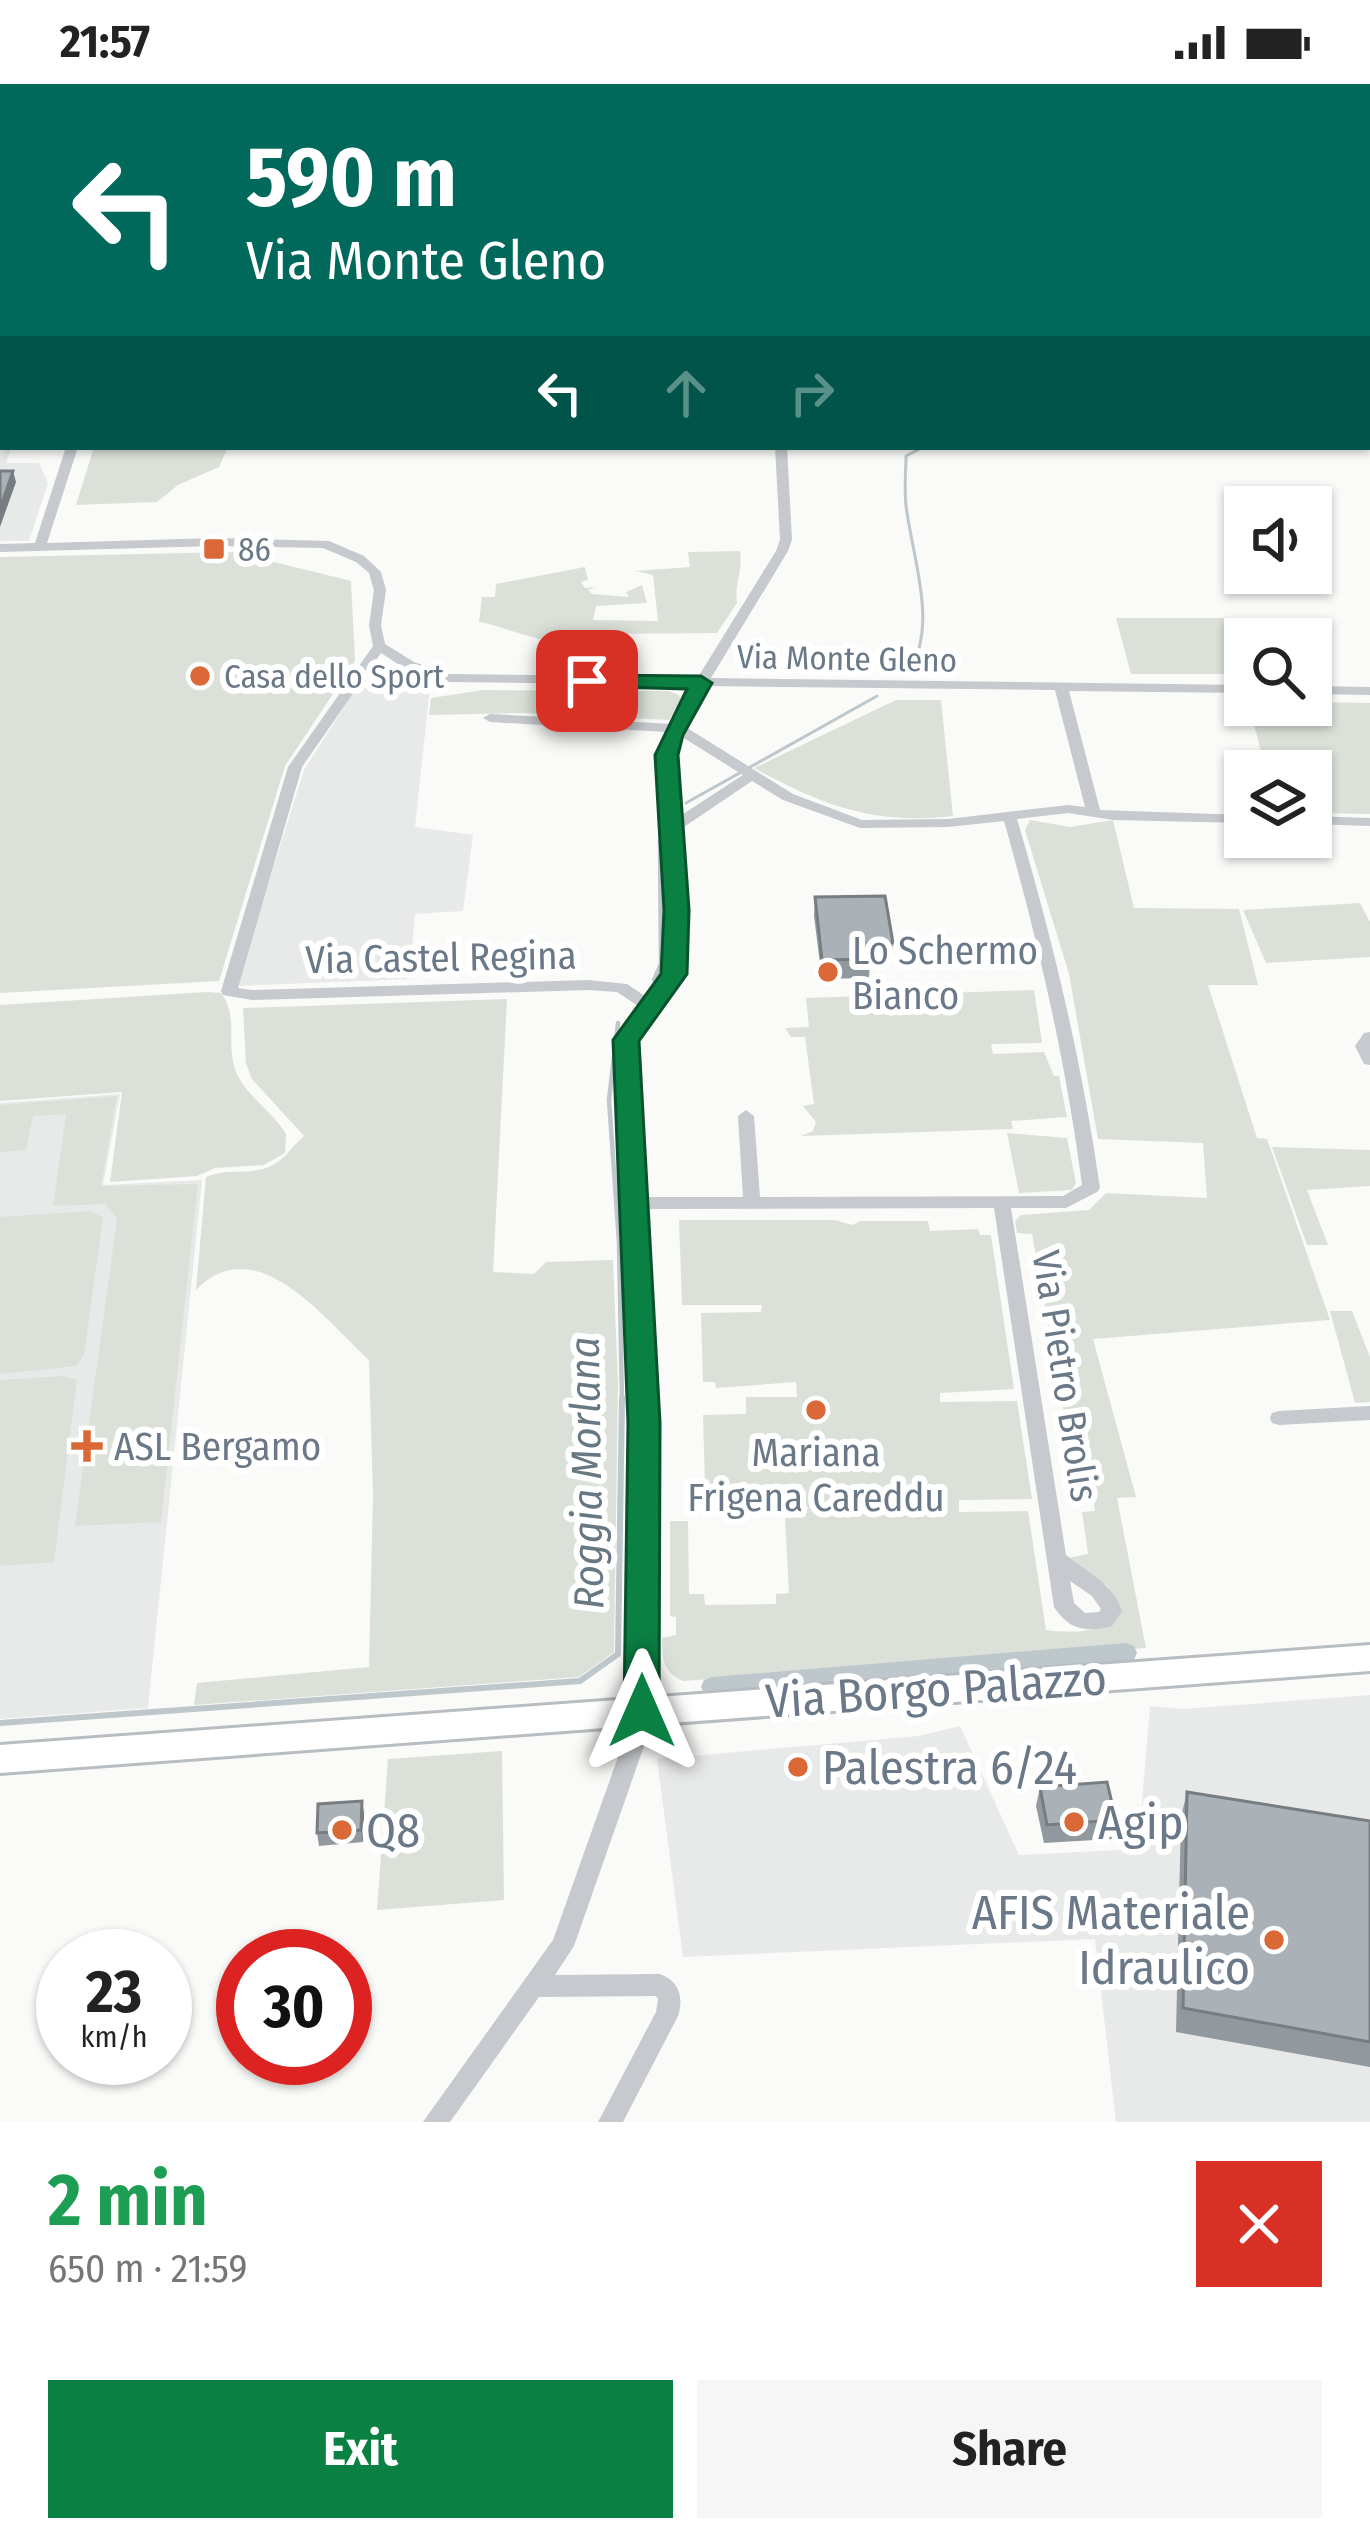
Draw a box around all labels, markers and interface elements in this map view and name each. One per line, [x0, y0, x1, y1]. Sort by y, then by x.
text: 21:57 [60, 15, 150, 69]
text: 590 m [246, 127, 457, 228]
icon: left [48, 132, 204, 288]
text: Via Monte Gleno [246, 229, 606, 293]
icon: left [527, 360, 593, 426]
icon: ahead [653, 360, 719, 426]
icon: right [779, 360, 845, 426]
map controls [1224, 486, 1332, 858]
button: sound [1224, 486, 1332, 594]
place label: 86 [238, 530, 271, 570]
marker: 86 [201, 536, 227, 562]
button: search [1224, 618, 1332, 726]
pin [536, 630, 638, 732]
street label: Via Monte Gleno [737, 637, 957, 681]
icon: arrive [554, 648, 620, 714]
place label: Casa dello Sport [224, 657, 444, 697]
marker: Casa dello Sport [187, 663, 213, 689]
button: layers [1224, 750, 1332, 858]
place label: Lo Schermo Bianco [852, 928, 1038, 1019]
street label: Via Castel Regina [305, 933, 577, 983]
marker: Lo Schermo Bianco [815, 959, 841, 985]
street label: Via Pietro Brolis [1022, 1247, 1108, 1505]
water label: Roggia Morlana [560, 1336, 614, 1610]
marker: Mariana Frigena Careddu [803, 1397, 829, 1423]
place label: ASL Bergamo [114, 1424, 321, 1470]
marker: ASL Bergamo [71, 1430, 103, 1462]
place label: Mariana Frigena Careddu [687, 1430, 945, 1521]
position arrow [579, 1648, 705, 1774]
street label: Via Borgo Palazzo [764, 1649, 1109, 1731]
place label: Palestra 6/24 [822, 1739, 1077, 1797]
marker: Palestra 6/24 [785, 1754, 811, 1780]
place label: Agip [1098, 1794, 1183, 1852]
place label: Q8 [366, 1802, 420, 1860]
marker: Agip [1061, 1809, 1087, 1835]
marker: Q8 [329, 1817, 355, 1843]
place label: AFIS Materiale Idraulico [972, 1884, 1250, 1997]
marker: AFIS Materiale Idraulico [1261, 1927, 1287, 1953]
speed limit sign: 30 [216, 1929, 372, 2085]
text: 23 [86, 1956, 142, 2028]
text: km/h [81, 2019, 147, 2055]
text: 2 min [48, 2158, 208, 2244]
button: close [1196, 2161, 1322, 2287]
text: 650 m · 21:59 [48, 2246, 247, 2292]
button: Exit [48, 2380, 673, 2518]
button: Share [697, 2380, 1322, 2518]

